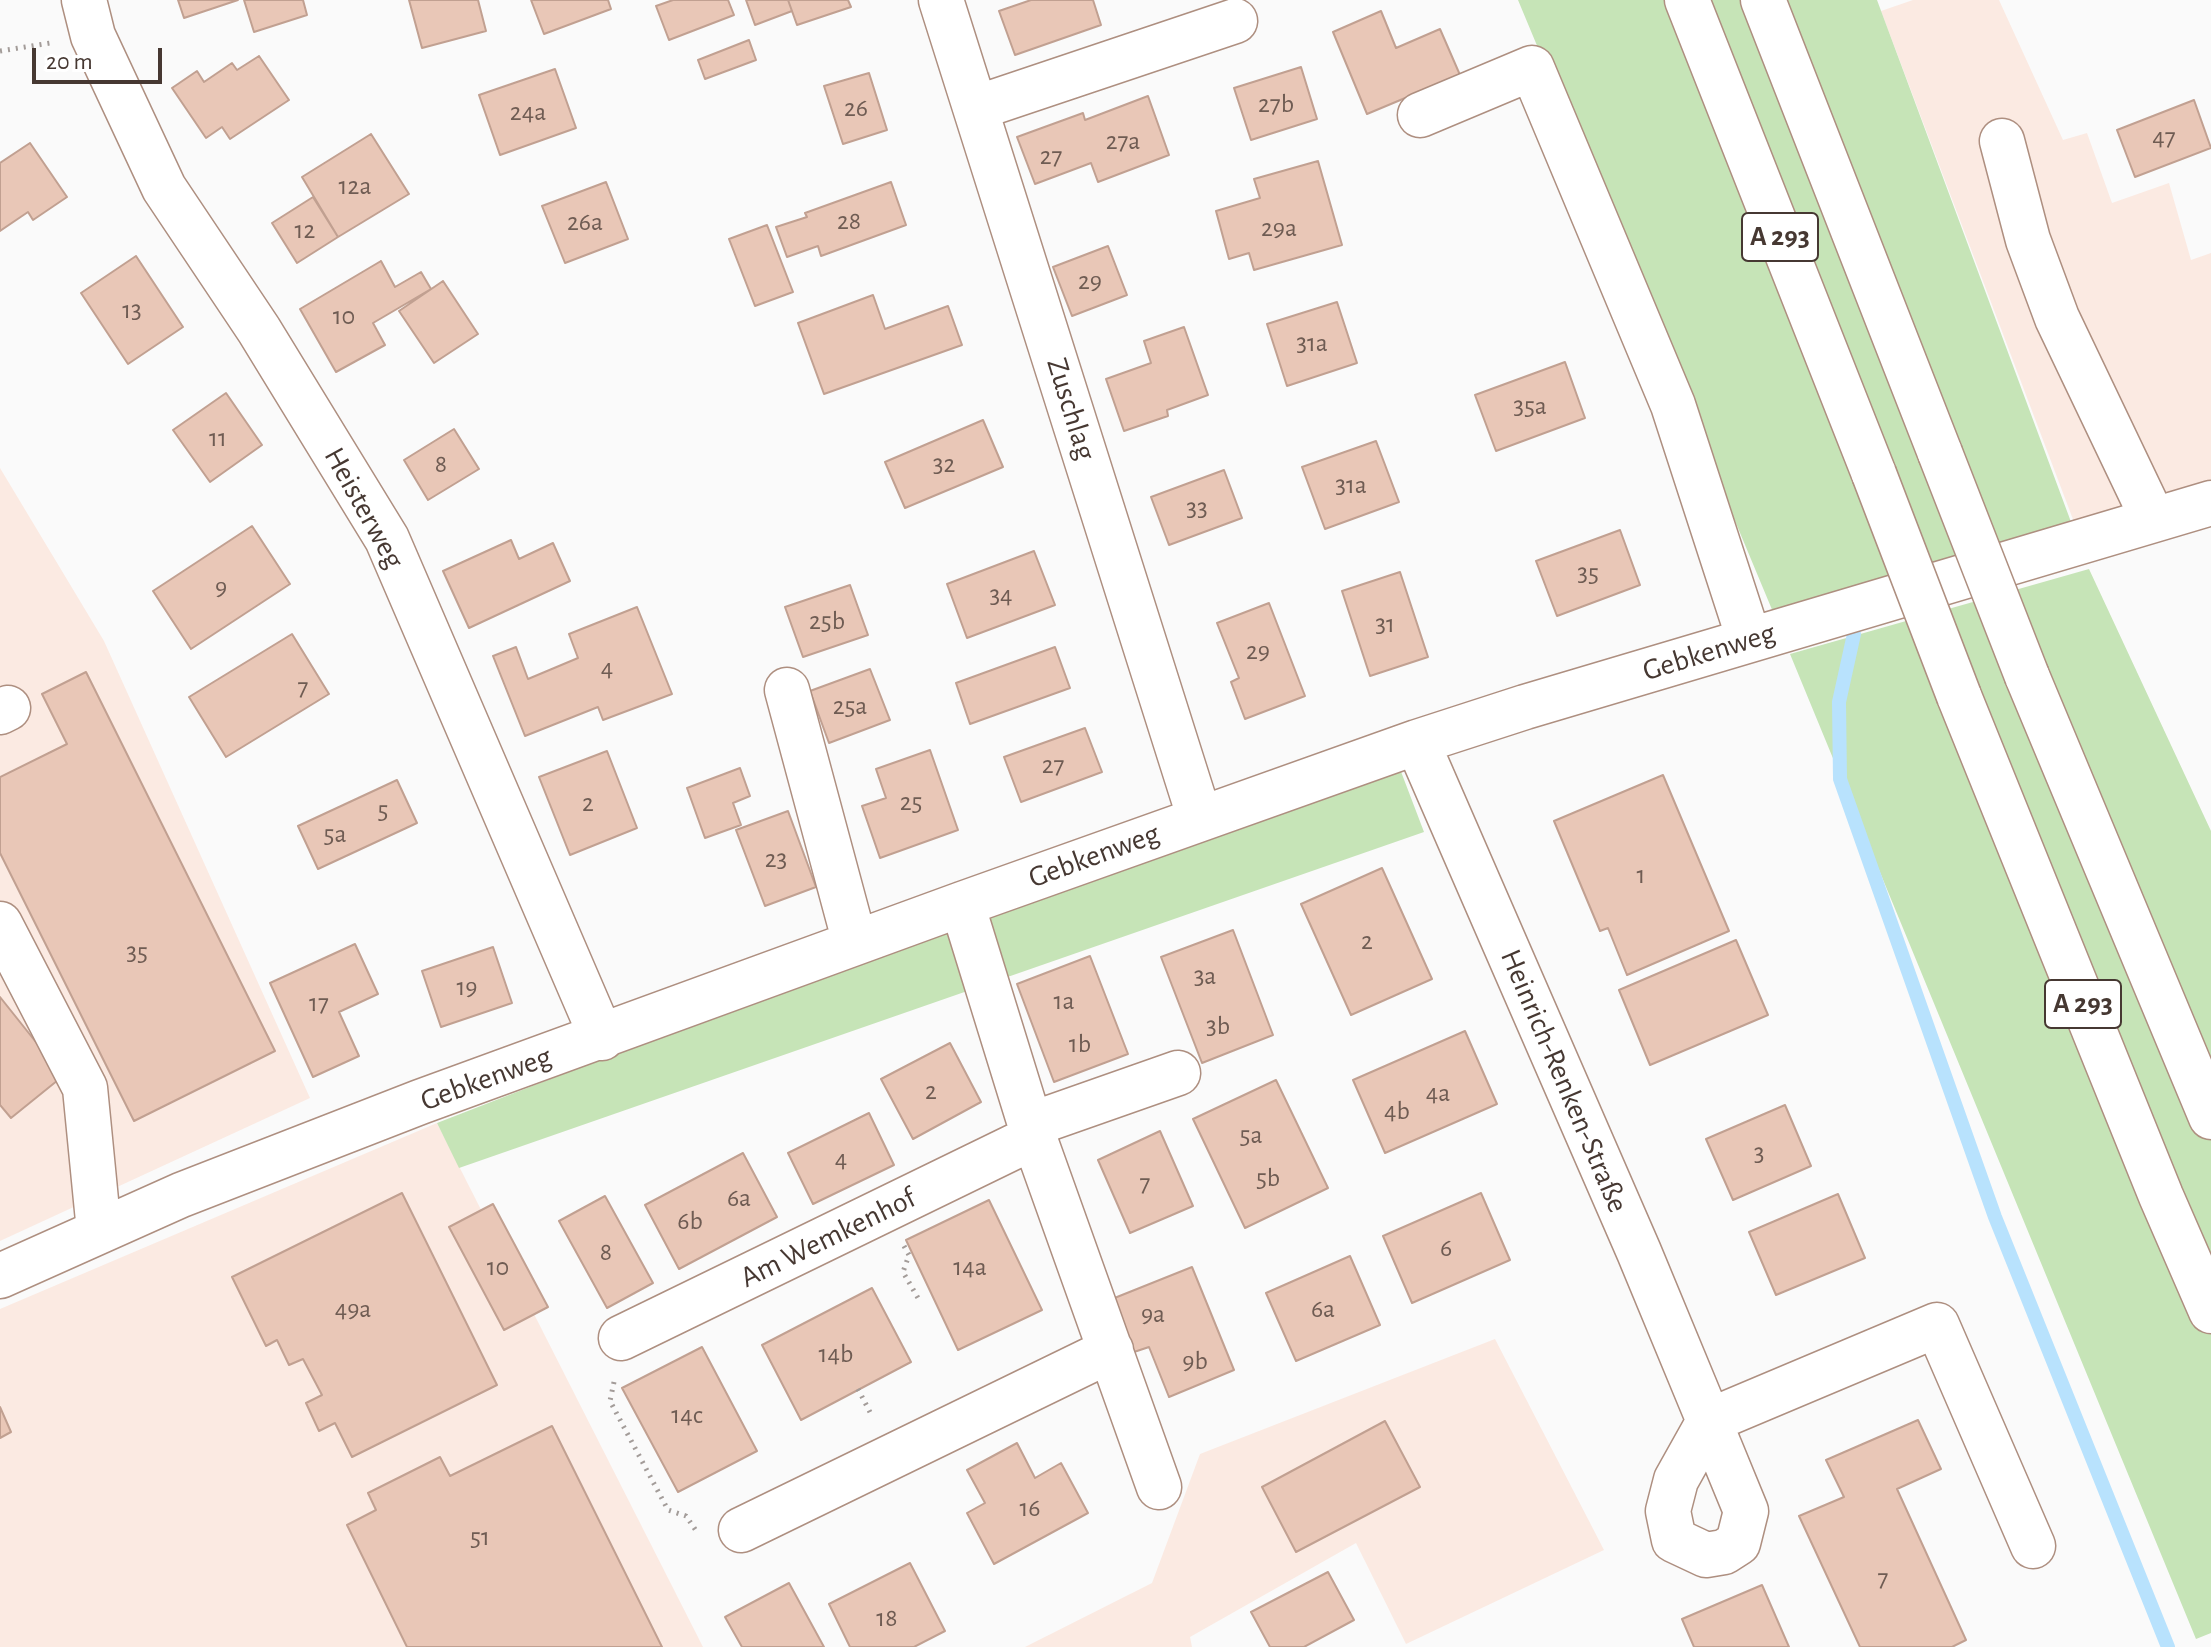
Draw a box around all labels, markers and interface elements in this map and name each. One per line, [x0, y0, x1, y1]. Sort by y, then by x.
scale bar [36, 32, 166, 82]
text: 20 m [46, 50, 93, 74]
house number: 27b [1258, 88, 1294, 120]
house number: 26 [844, 92, 868, 124]
house number: 24a [510, 96, 546, 128]
house number: 47 [2152, 121, 2176, 153]
house number: 27a [1106, 125, 1140, 157]
house number: 27 [1040, 140, 1062, 172]
house number: 12a [339, 170, 371, 202]
house number: 28 [837, 205, 861, 237]
house number: 26a [567, 206, 603, 238]
house number: 29a [1261, 212, 1297, 244]
road number: A 293 [1742, 213, 1818, 261]
house number: 12 [295, 214, 315, 246]
house number: 29 [1078, 265, 1102, 297]
house number: 13 [122, 294, 142, 326]
house number: 10 [333, 300, 355, 332]
house number: 31a [1296, 327, 1328, 359]
street label: Zuschlag [1038, 354, 1104, 464]
house number: 35a [1513, 390, 1547, 422]
house number: 11 [209, 422, 227, 454]
street label: Heisterweg [316, 441, 412, 575]
house number: 8 [435, 448, 447, 480]
house number: 32 [933, 448, 955, 480]
house number: 31a [1335, 469, 1367, 501]
house number: 33 [1186, 492, 1208, 524]
house number: 35 [1577, 557, 1599, 589]
house number: 9 [215, 571, 227, 603]
house number: 34 [989, 579, 1013, 611]
house number: 25b [809, 605, 845, 637]
house number: 31 [1375, 608, 1395, 640]
street label: Gebkenweg [1638, 615, 1780, 689]
house number: 29 [1246, 635, 1270, 667]
house number: 4 [601, 652, 613, 684]
house number: 7 [298, 671, 308, 703]
house number: 25a [833, 690, 867, 722]
house number: 27 [1042, 749, 1064, 781]
house number: 25 [900, 786, 922, 818]
house number: 2 [582, 787, 594, 819]
house number: 5 [378, 794, 388, 826]
street label: Gebkenweg [1024, 816, 1164, 896]
house number: 5a [324, 818, 346, 850]
house number: 23 [765, 843, 787, 875]
house number: 1 [1637, 859, 1645, 891]
house number: 2 [1361, 925, 1373, 957]
house number: 35 [126, 936, 148, 968]
street label: Heinrich-Renken-Straße [1492, 944, 1636, 1218]
house number: 3a [1194, 960, 1216, 992]
house number: 19 [456, 971, 478, 1003]
road number: A 293 [2045, 980, 2121, 1028]
house number: 1a [1054, 985, 1074, 1017]
house number: 17 [309, 987, 329, 1019]
house number: 3b [1206, 1010, 1230, 1042]
house number: 1b [1069, 1028, 1091, 1060]
street label: Gebkenweg [416, 1039, 556, 1119]
house number: 2 [925, 1075, 937, 1107]
house number: 4a [1426, 1077, 1450, 1109]
house number: 4b [1384, 1095, 1410, 1127]
house number: 5a [1240, 1119, 1262, 1151]
house number: 3 [1754, 1137, 1764, 1169]
house number: 4 [835, 1143, 847, 1175]
house number: 5b [1256, 1162, 1280, 1194]
house number: 7 [1140, 1167, 1150, 1199]
street label: Am Wemkenhof [734, 1180, 922, 1296]
house number: 6a [727, 1182, 751, 1214]
house number: 6b [677, 1205, 703, 1237]
house number: 6 [1440, 1232, 1452, 1264]
house number: 8 [600, 1236, 612, 1268]
house number: 10 [487, 1251, 509, 1283]
house number: 14a [953, 1251, 987, 1283]
house number: 49a [335, 1293, 371, 1325]
house number: 6a [1311, 1293, 1335, 1325]
house number: 9a [1141, 1298, 1165, 1330]
house number: 14b [819, 1338, 853, 1370]
house number: 9b [1182, 1345, 1208, 1377]
house number: 14c [671, 1399, 703, 1431]
house number: 16 [1019, 1492, 1041, 1524]
house number: 51 [470, 1521, 490, 1553]
house number: 7 [1878, 1562, 1888, 1594]
house number: 18 [876, 1602, 898, 1634]

